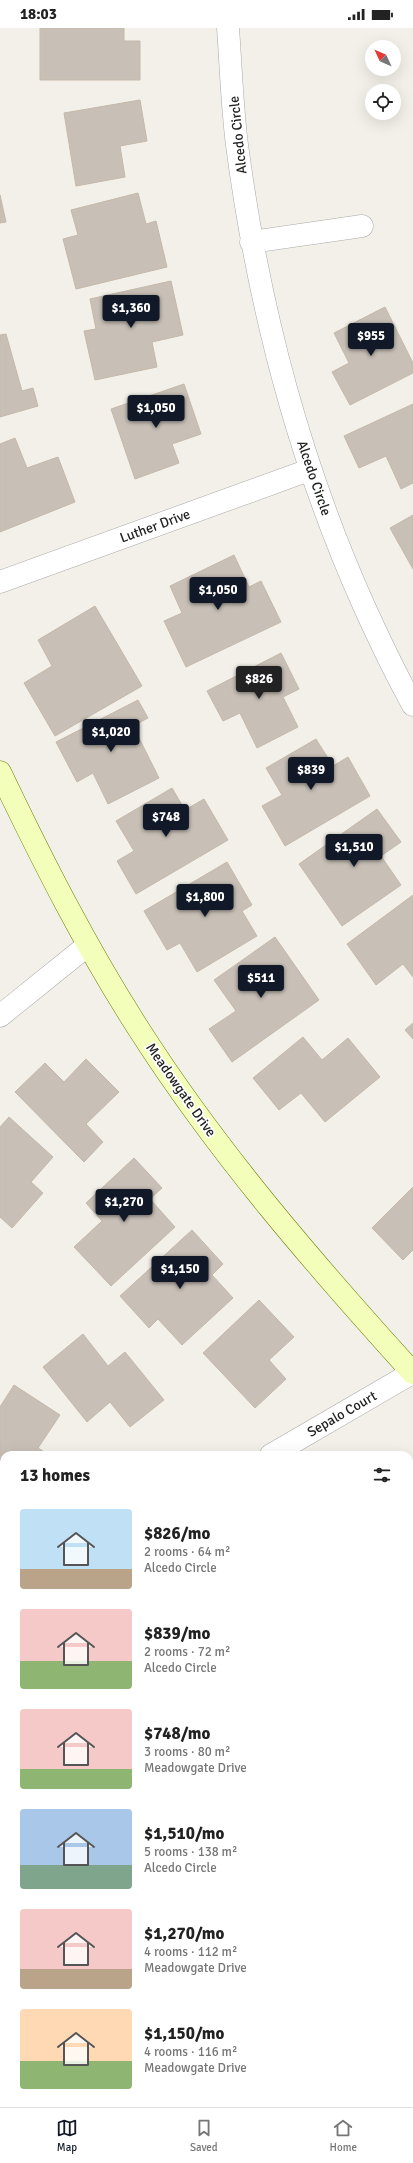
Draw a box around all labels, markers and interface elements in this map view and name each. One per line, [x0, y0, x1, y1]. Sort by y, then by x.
text: 18:03 [20, 5, 57, 23]
north arrow [365, 40, 401, 76]
map controls [365, 40, 401, 120]
button: locate [365, 84, 401, 120]
street label: Alcedo Circle [225, 95, 251, 175]
pin: $1,360 [98, 295, 164, 329]
text: $1,360 [112, 300, 150, 316]
pin: $955 [347, 323, 395, 357]
text: $955 [357, 328, 385, 344]
pin: $1,050 [123, 395, 189, 429]
text: $1,050 [137, 400, 175, 416]
street label: Alcedo Circle [293, 438, 335, 518]
street label: Luther Drive [117, 505, 193, 547]
pin: $1,050 [185, 577, 251, 611]
text: $1,050 [199, 582, 237, 598]
pin: $826 [235, 666, 283, 700]
text: $826 [245, 671, 273, 687]
pin: $1,020 [78, 719, 144, 753]
text: $1,020 [92, 724, 130, 740]
pin: $839 [287, 757, 335, 791]
text: $839 [297, 762, 325, 778]
pin: $748 [142, 804, 190, 838]
text: $748 [152, 809, 180, 825]
pin: $1,510 [321, 834, 387, 868]
text: $1,510 [335, 839, 373, 855]
pin: $1,800 [172, 884, 238, 918]
text: $1,800 [186, 889, 224, 905]
pin: $511 [237, 965, 285, 999]
text: $511 [247, 970, 275, 986]
street label: Meadowgate Drive [142, 1040, 220, 1140]
pin: $1,270 [91, 1189, 157, 1223]
text: $1,270 [105, 1194, 143, 1210]
pin: $1,150 [147, 1256, 213, 1290]
text: $1,150 [161, 1261, 199, 1277]
street label: Sepalo Court [304, 1387, 380, 1441]
icon: filters [371, 1464, 393, 1486]
text: 13 homes [20, 1465, 90, 1486]
text: $826/mo [144, 1523, 210, 1544]
icon: home [52, 1525, 100, 1573]
text: 2 rooms · 64 m² [144, 1544, 230, 1560]
text: Alcedo Circle [144, 1560, 217, 1576]
text: $839/mo [144, 1623, 210, 1644]
icon: home [52, 1625, 100, 1673]
text: 2 rooms · 72 m² [144, 1644, 230, 1660]
text: Alcedo Circle [144, 1660, 217, 1676]
text: $748/mo [144, 1723, 210, 1744]
icon: home [52, 1725, 100, 1773]
text: 3 rooms · 80 m² [144, 1744, 230, 1760]
text: Meadowgate Drive [144, 1760, 247, 1776]
text: $1,510/mo [144, 1823, 224, 1844]
icon: home [52, 1825, 100, 1873]
text: 5 rooms · 138 m² [144, 1844, 237, 1860]
text: Alcedo Circle [144, 1860, 217, 1876]
text: $1,270/mo [144, 1923, 224, 1944]
icon: home [52, 1925, 100, 1973]
text: 4 rooms · 112 m² [144, 1944, 237, 1960]
text: Meadowgate Drive [144, 1960, 247, 1976]
text: $1,150/mo [144, 2023, 224, 2044]
icon: home [52, 2025, 100, 2073]
text: 4 rooms · 116 m² [144, 2044, 237, 2060]
text: Meadowgate Drive [144, 2060, 247, 2076]
tab: Map [56, 2117, 78, 2154]
tab: Saved [190, 2117, 218, 2154]
tab: Home [330, 2117, 357, 2154]

